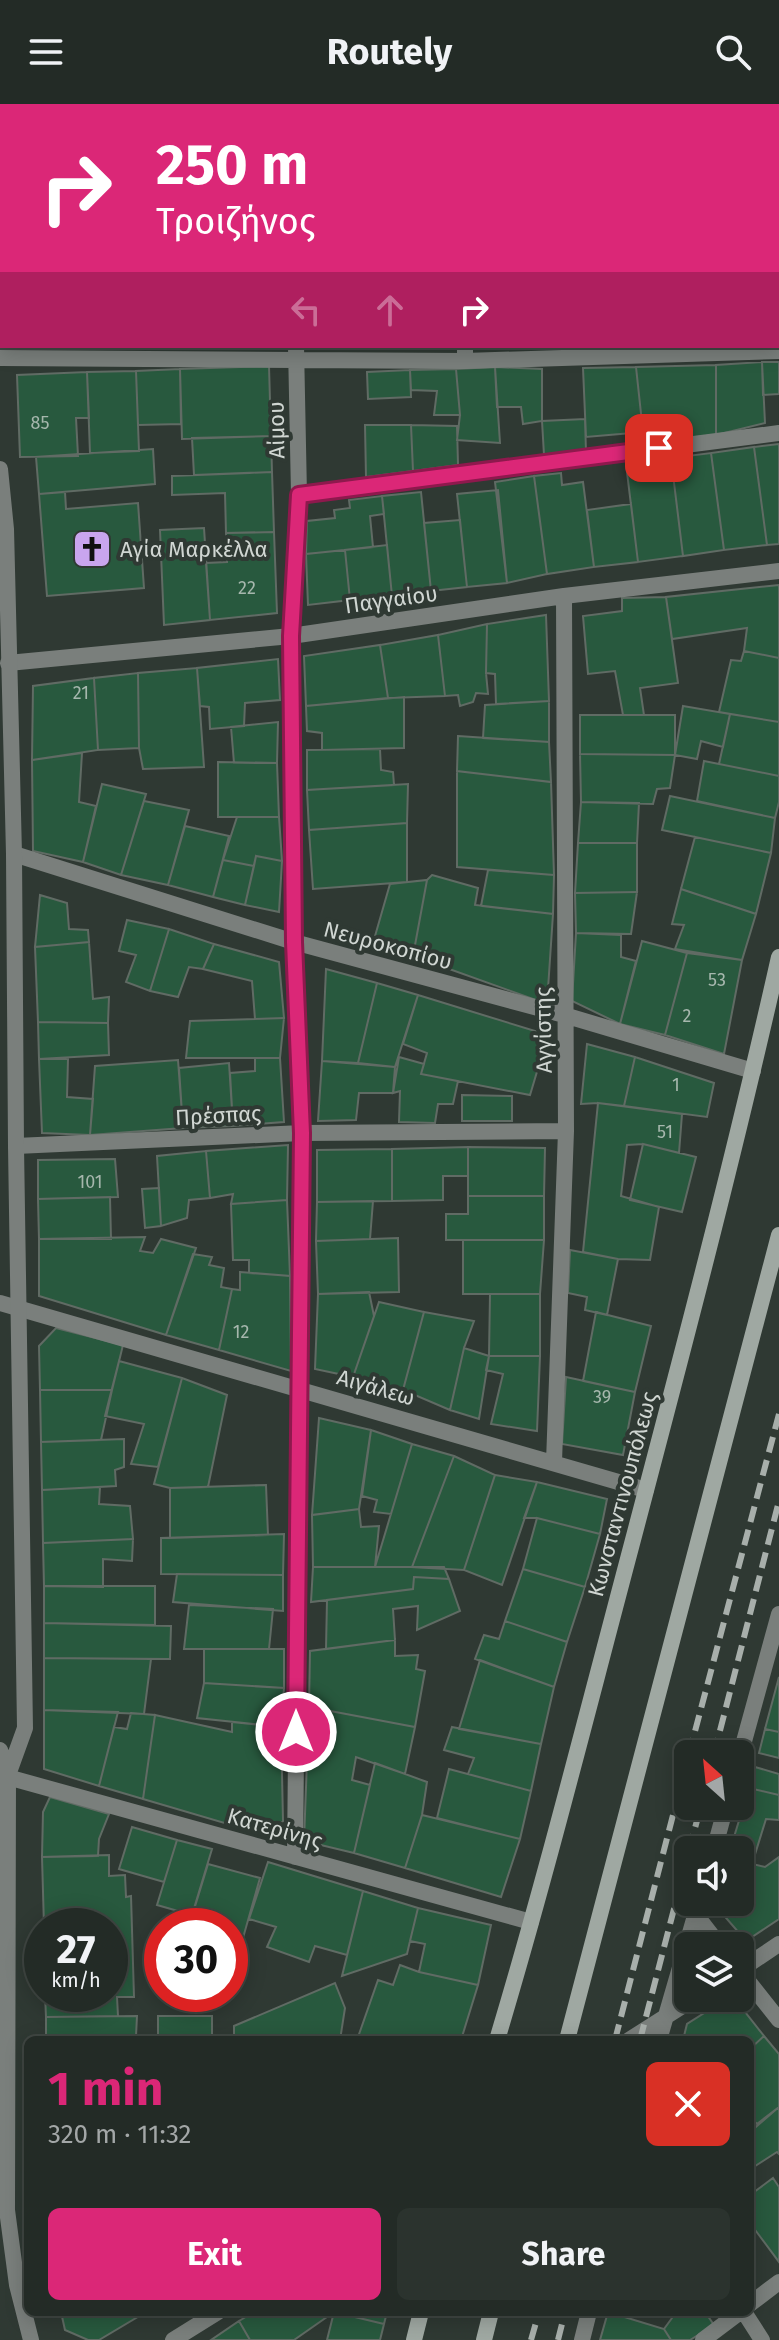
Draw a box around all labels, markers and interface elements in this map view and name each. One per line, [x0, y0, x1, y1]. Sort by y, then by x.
icon: menu [24, 30, 68, 74]
text: Routely [327, 30, 452, 74]
icon: search [711, 30, 755, 74]
text: 250 m [156, 132, 308, 199]
icon: right [24, 136, 128, 240]
text: Τροιζήνος [156, 200, 316, 244]
icon: left [284, 288, 328, 332]
icon: ahead [368, 288, 412, 332]
icon: right [452, 288, 496, 332]
street label: Αίμου [263, 401, 290, 459]
house number: 85 [31, 412, 49, 434]
pin [625, 414, 693, 482]
icon: arrive [637, 426, 681, 470]
church icon: Αγία Μαρκέλλα [71, 528, 113, 570]
place label: Αγία Μαρκέλλα [120, 536, 267, 563]
house number: 22 [238, 577, 256, 599]
street label: Παγγαίου [343, 580, 439, 619]
house number: 21 [73, 682, 89, 704]
street label: Νευροκοπίου [321, 915, 455, 976]
house number: 53 [708, 969, 726, 991]
street label: Αγγίστης [529, 987, 558, 1073]
house number: 2 [683, 1005, 692, 1027]
house number: 1 [672, 1074, 680, 1096]
street label: Πρέσπας [174, 1100, 262, 1131]
house number: 51 [657, 1121, 673, 1143]
house number: 101 [77, 1171, 103, 1193]
house number: 12 [233, 1321, 249, 1343]
street label: Αιγάλεω [334, 1364, 418, 1411]
house number: 39 [593, 1386, 611, 1408]
street label: Κωνσταντινουπόλεως [582, 1389, 663, 1600]
position arrow [254, 1690, 338, 1774]
north arrow [674, 1740, 754, 1820]
map controls [674, 1740, 754, 2012]
street label: Κατερίνης [224, 1802, 326, 1855]
button: sound [674, 1836, 754, 1916]
speed limit sign: 30 [144, 1908, 248, 2012]
text: 27 [57, 1926, 96, 1974]
button: layers [674, 1932, 754, 2012]
text: km/h [51, 1968, 101, 1992]
text: 1 min [48, 2060, 163, 2118]
button: close [646, 2062, 730, 2146]
text: 320 m · 11:32 [48, 2119, 192, 2150]
button: Exit [48, 2208, 381, 2300]
button: Share [397, 2208, 730, 2300]

